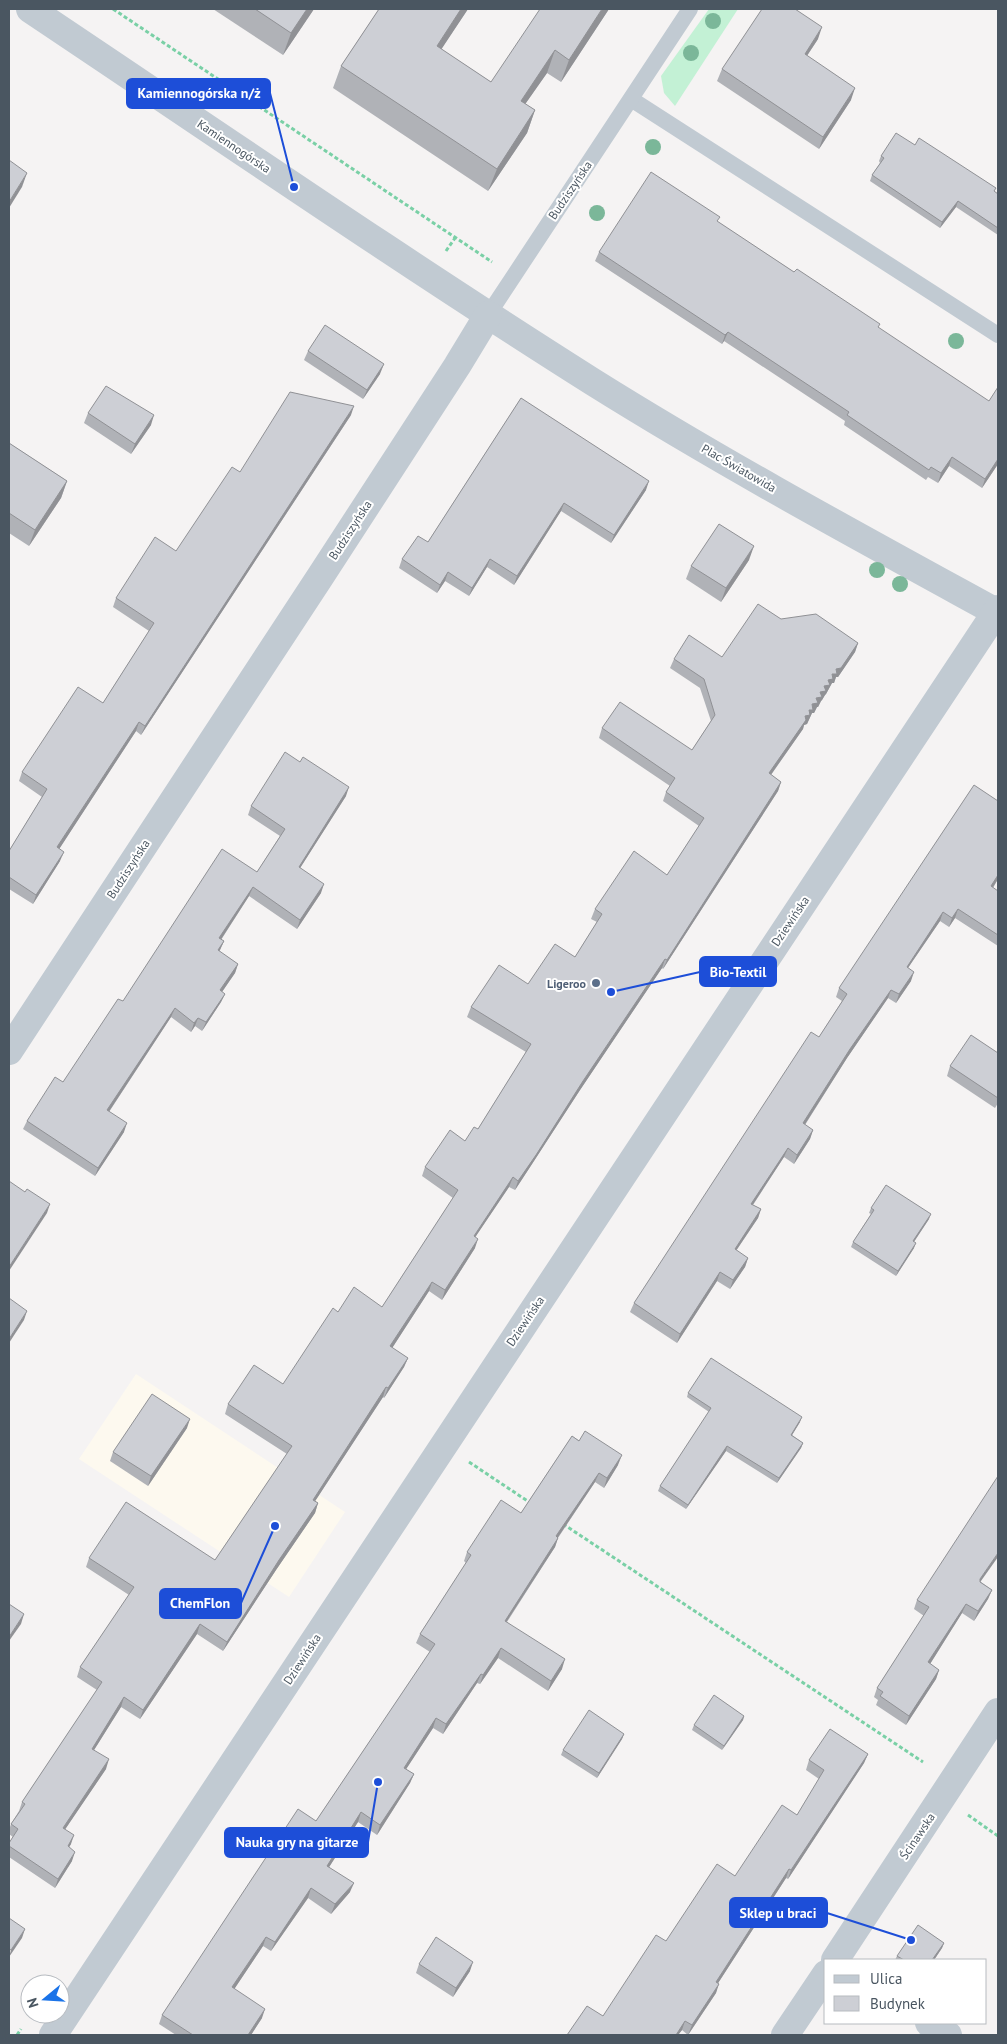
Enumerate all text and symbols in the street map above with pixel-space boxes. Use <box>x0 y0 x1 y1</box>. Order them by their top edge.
callout: Kamiennogórska n/ż <box>127 79 270 108</box>
text: Kamiennogórska n/ż <box>137 84 261 102</box>
street label: Kamiennogórska <box>194 116 274 176</box>
street label: Budziszyńska <box>545 158 595 222</box>
street label: Plac Światowida <box>699 441 779 495</box>
street label: Budziszyńska <box>325 497 375 562</box>
street label: Budziszyńska <box>103 836 153 901</box>
street label: Dziewińska <box>768 893 812 949</box>
callout: Bio-Textil <box>700 957 776 986</box>
text: Bio-Textil <box>710 963 767 981</box>
place label: Ligeroo <box>547 976 587 991</box>
marker: Ligeroo <box>590 977 602 989</box>
street label: Dziewińska <box>503 1293 547 1349</box>
callout: ChemFlon <box>160 1589 241 1618</box>
text: ChemFlon <box>170 1594 230 1612</box>
street label: Dziewińska <box>280 1631 324 1687</box>
street label: Ścinawska <box>896 1810 938 1862</box>
callout: Nauka gry na gitarze <box>225 1828 368 1857</box>
text: Nauka gry na gitarze <box>236 1833 358 1851</box>
callout: Sklep u braci <box>730 1898 827 1927</box>
text: Sklep u braci <box>740 1904 817 1922</box>
legend <box>824 1959 987 2024</box>
text: Ulica <box>870 1969 902 1988</box>
north arrow <box>20 1974 70 2024</box>
text: Budynek <box>870 1994 926 2013</box>
text: N <box>23 1996 43 2010</box>

